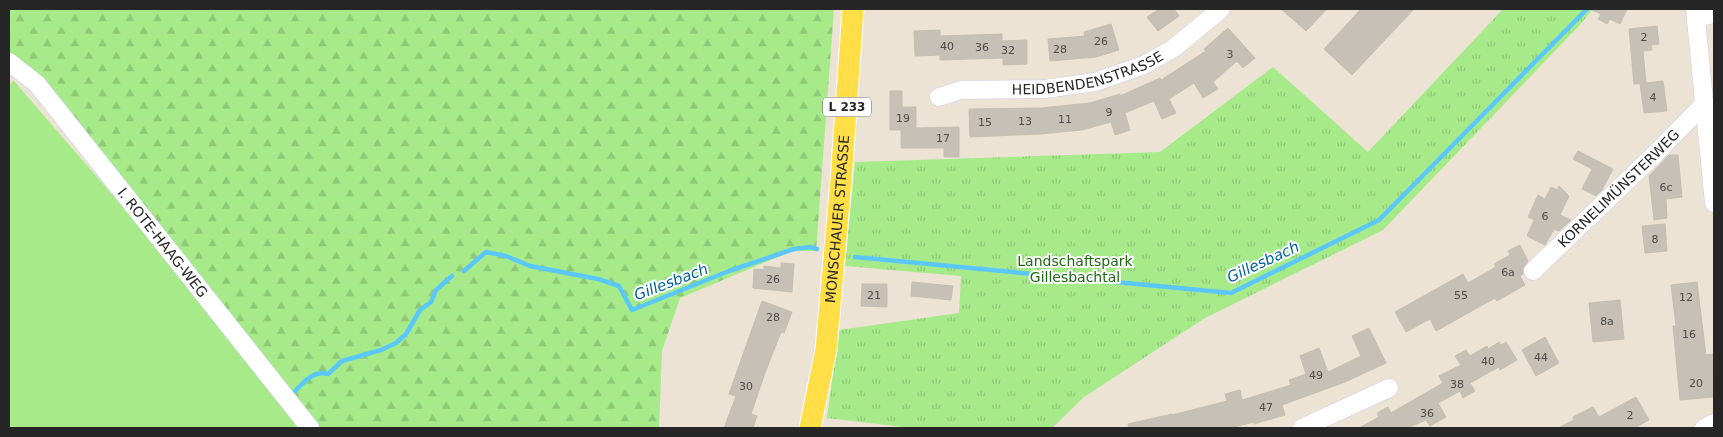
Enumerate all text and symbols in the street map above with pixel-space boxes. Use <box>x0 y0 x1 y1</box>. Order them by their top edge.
house number: 2 <box>1641 31 1648 44</box>
house number: 26 <box>1094 35 1108 48</box>
house number: 40 <box>940 40 954 53</box>
house number: 36 <box>975 41 989 54</box>
house number: 28 <box>1053 43 1067 56</box>
house number: 32 <box>1001 44 1015 57</box>
street label: HEIDBENDENSTRASSE <box>1012 48 1166 97</box>
house number: 3 <box>1227 48 1234 61</box>
house number: 4 <box>1650 91 1657 104</box>
road number: L 233 <box>823 98 871 116</box>
house number: 9 <box>1106 106 1113 119</box>
house number: 19 <box>896 112 910 125</box>
house number: 11 <box>1058 113 1072 126</box>
house number: 13 <box>1018 115 1032 128</box>
house number: 15 <box>978 116 992 129</box>
street label: KORNELIMÜNSTERWEG <box>1555 126 1683 251</box>
house number: 17 <box>936 132 950 145</box>
street label: MONSCHAUER STRASSE <box>822 135 852 304</box>
house number: 6c <box>1659 181 1673 194</box>
street label: I. ROTE-HAAG-WEG <box>115 185 211 300</box>
house number: 6 <box>1542 210 1549 223</box>
house number: 8 <box>1652 233 1659 246</box>
water label: Gillesbach <box>1224 237 1302 287</box>
park label: Landschaftspark Gillesbachtal <box>1017 253 1134 285</box>
water label: Gillesbach <box>632 260 710 304</box>
house number: 6a <box>1501 266 1515 279</box>
house number: 26 <box>766 273 780 286</box>
house number: 21 <box>867 289 881 302</box>
house number: 55 <box>1454 289 1468 302</box>
house number: 12 <box>1679 291 1693 304</box>
house number: 28 <box>766 311 780 324</box>
house number: 8a <box>1600 315 1614 328</box>
house number: 16 <box>1682 328 1696 341</box>
house number: 44 <box>1534 351 1548 364</box>
house number: 40 <box>1481 355 1495 368</box>
house number: 49 <box>1309 369 1323 382</box>
house number: 20 <box>1689 377 1703 390</box>
house number: 38 <box>1450 378 1464 391</box>
house number: 30 <box>739 380 753 393</box>
house number: 47 <box>1259 401 1273 414</box>
house number: 36 <box>1420 407 1434 420</box>
house number: 2 <box>1627 409 1634 422</box>

